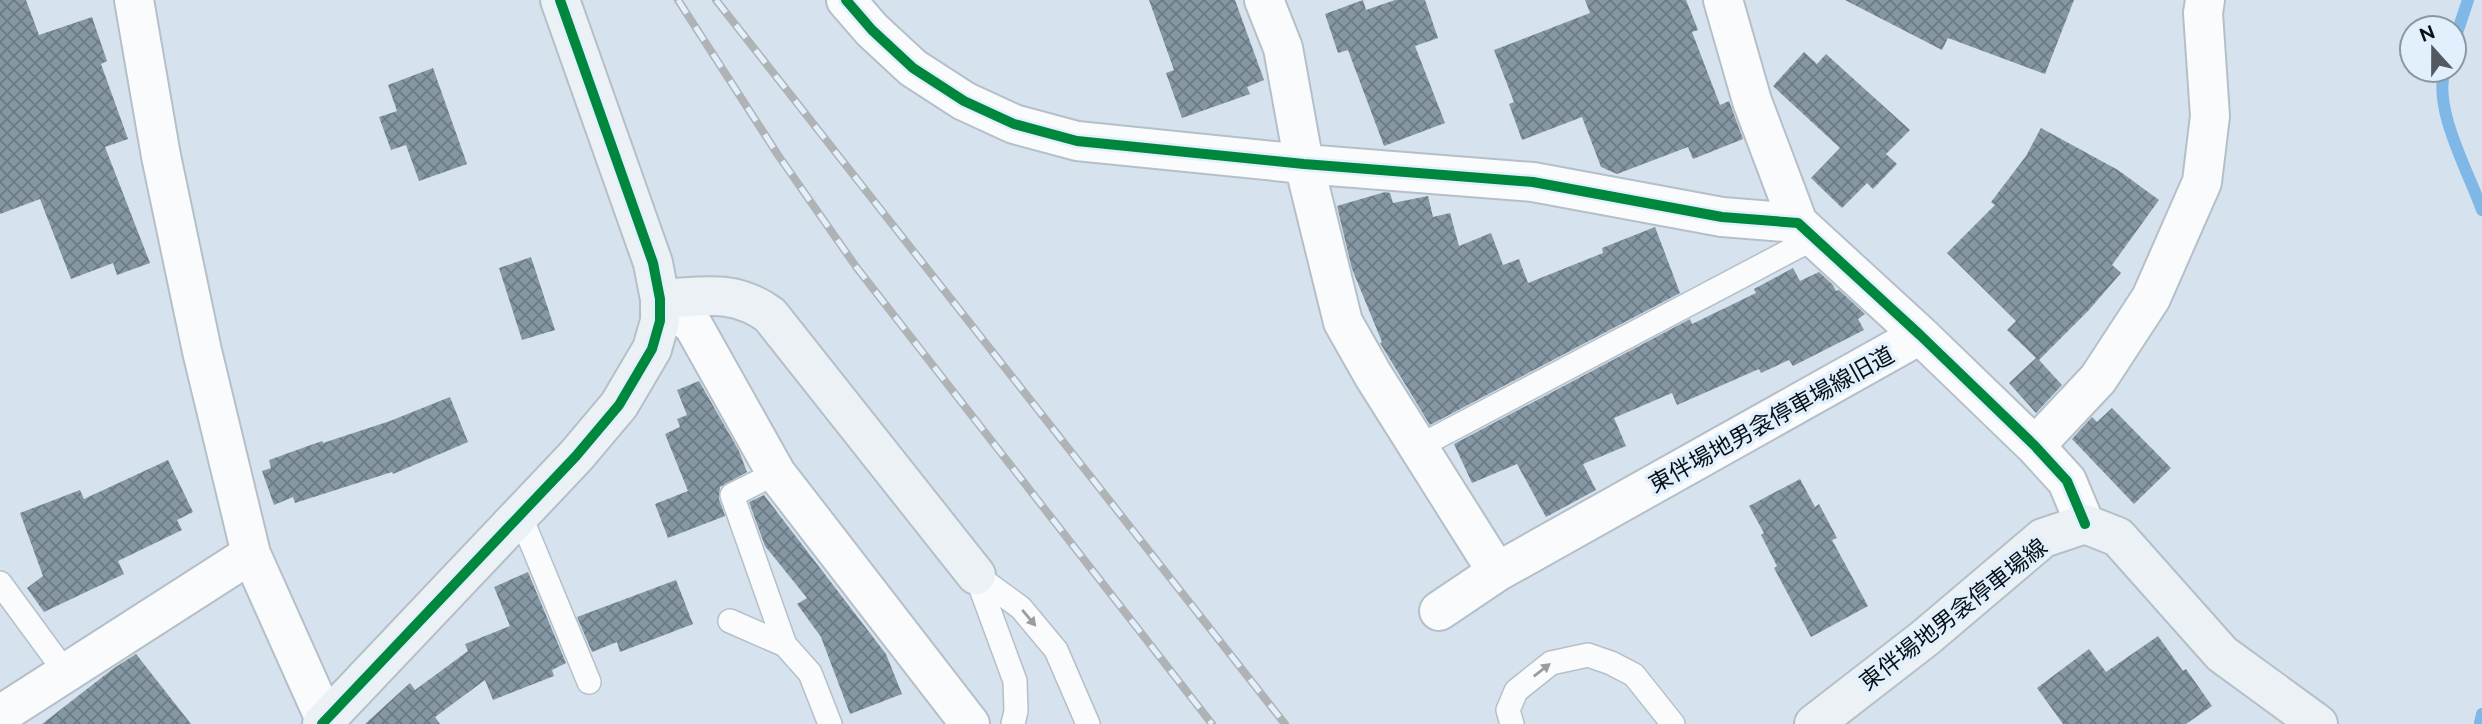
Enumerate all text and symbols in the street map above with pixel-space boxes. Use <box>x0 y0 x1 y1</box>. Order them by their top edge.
north arrow <box>2398 14 2468 84</box>
text: N <box>2416 20 2438 46</box>
street label: 東伴場地男衾停車場線旧道 <box>1644 340 1898 498</box>
street label: 東伴場地男衾停車場線 <box>1854 533 2052 695</box>
one-way arrow <box>1021 609 1036 626</box>
one-way arrow <box>1533 664 1551 678</box>

